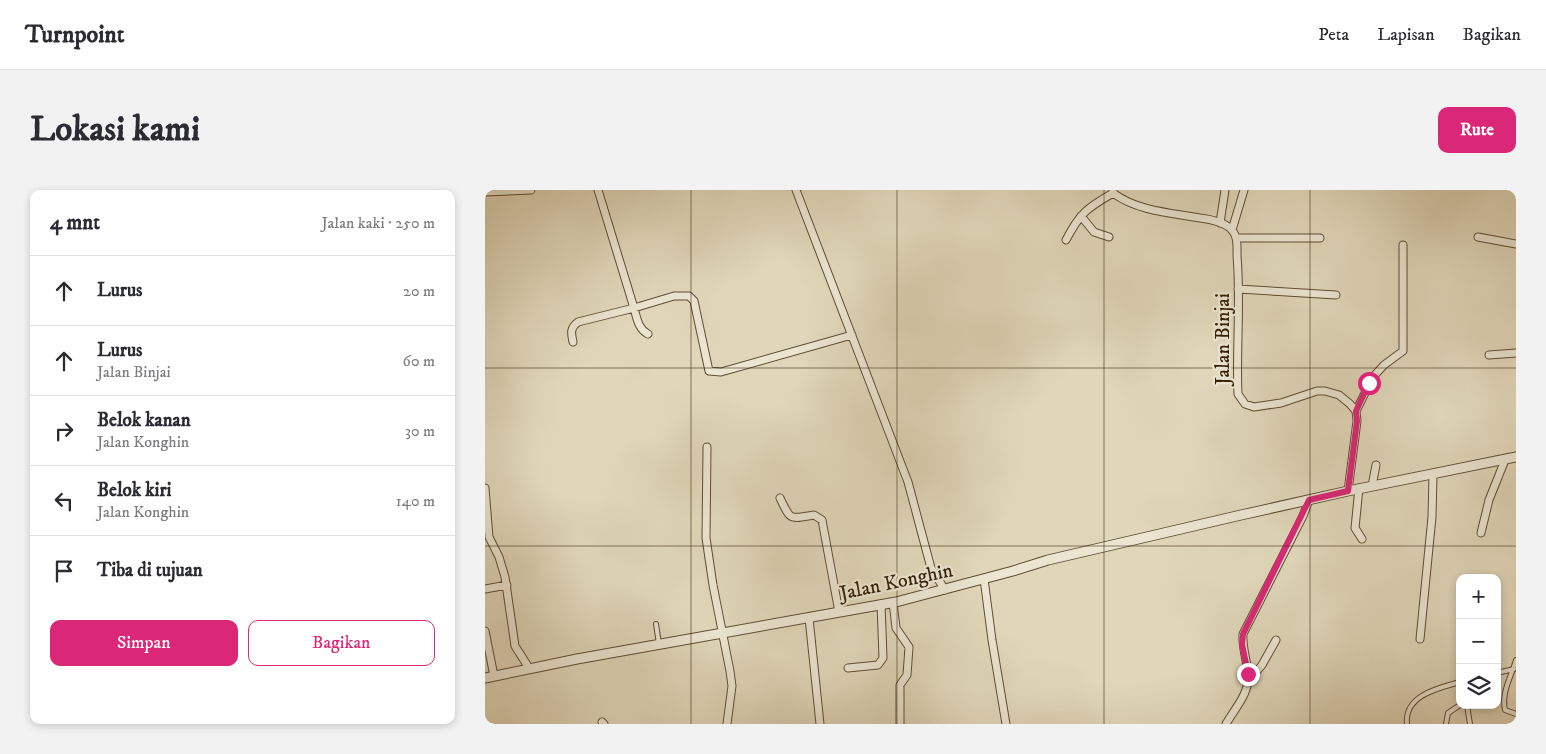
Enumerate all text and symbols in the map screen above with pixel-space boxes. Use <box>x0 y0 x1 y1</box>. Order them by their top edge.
text: Turnpoint <box>25 20 124 50</box>
text: Peta <box>1318 24 1349 46</box>
text: Lapisan <box>1377 24 1435 46</box>
text: Bagikan <box>1463 24 1521 46</box>
button: Rute <box>1438 107 1516 153</box>
text: Lokasi kami <box>30 108 200 152</box>
text: 4 mnt <box>50 210 100 236</box>
text: Jalan kaki · 250 m <box>321 213 435 233</box>
icon: ahead <box>50 277 78 305</box>
text: Lurus <box>97 279 142 302</box>
text: 20 m <box>403 281 435 301</box>
street label: Jalan Binjai <box>1211 293 1236 387</box>
text: Lurus <box>97 339 142 362</box>
icon: ahead <box>50 347 78 375</box>
text: 60 m <box>403 351 435 371</box>
text: Jalan Binjai <box>97 362 171 382</box>
route start <box>1358 372 1381 395</box>
text: Belok kanan <box>97 409 191 432</box>
icon: right <box>50 417 78 445</box>
text: 30 m <box>405 421 435 441</box>
text: Jalan Konghin <box>97 432 189 452</box>
text: Belok kiri <box>97 479 171 502</box>
icon: left <box>50 487 78 515</box>
text: 140 m <box>396 491 435 511</box>
text: Jalan Konghin <box>97 502 189 522</box>
icon: arrive <box>50 557 78 585</box>
street label: Jalan Konghin <box>835 558 956 607</box>
text: Tiba di tujuan <box>97 559 203 582</box>
map controls <box>1456 574 1501 709</box>
button: + <box>1456 574 1501 619</box>
button: − <box>1456 619 1501 664</box>
button: Simpan <box>50 620 238 666</box>
button: Bagikan <box>248 620 435 666</box>
route end <box>1237 663 1260 686</box>
button: layers <box>1456 664 1501 709</box>

